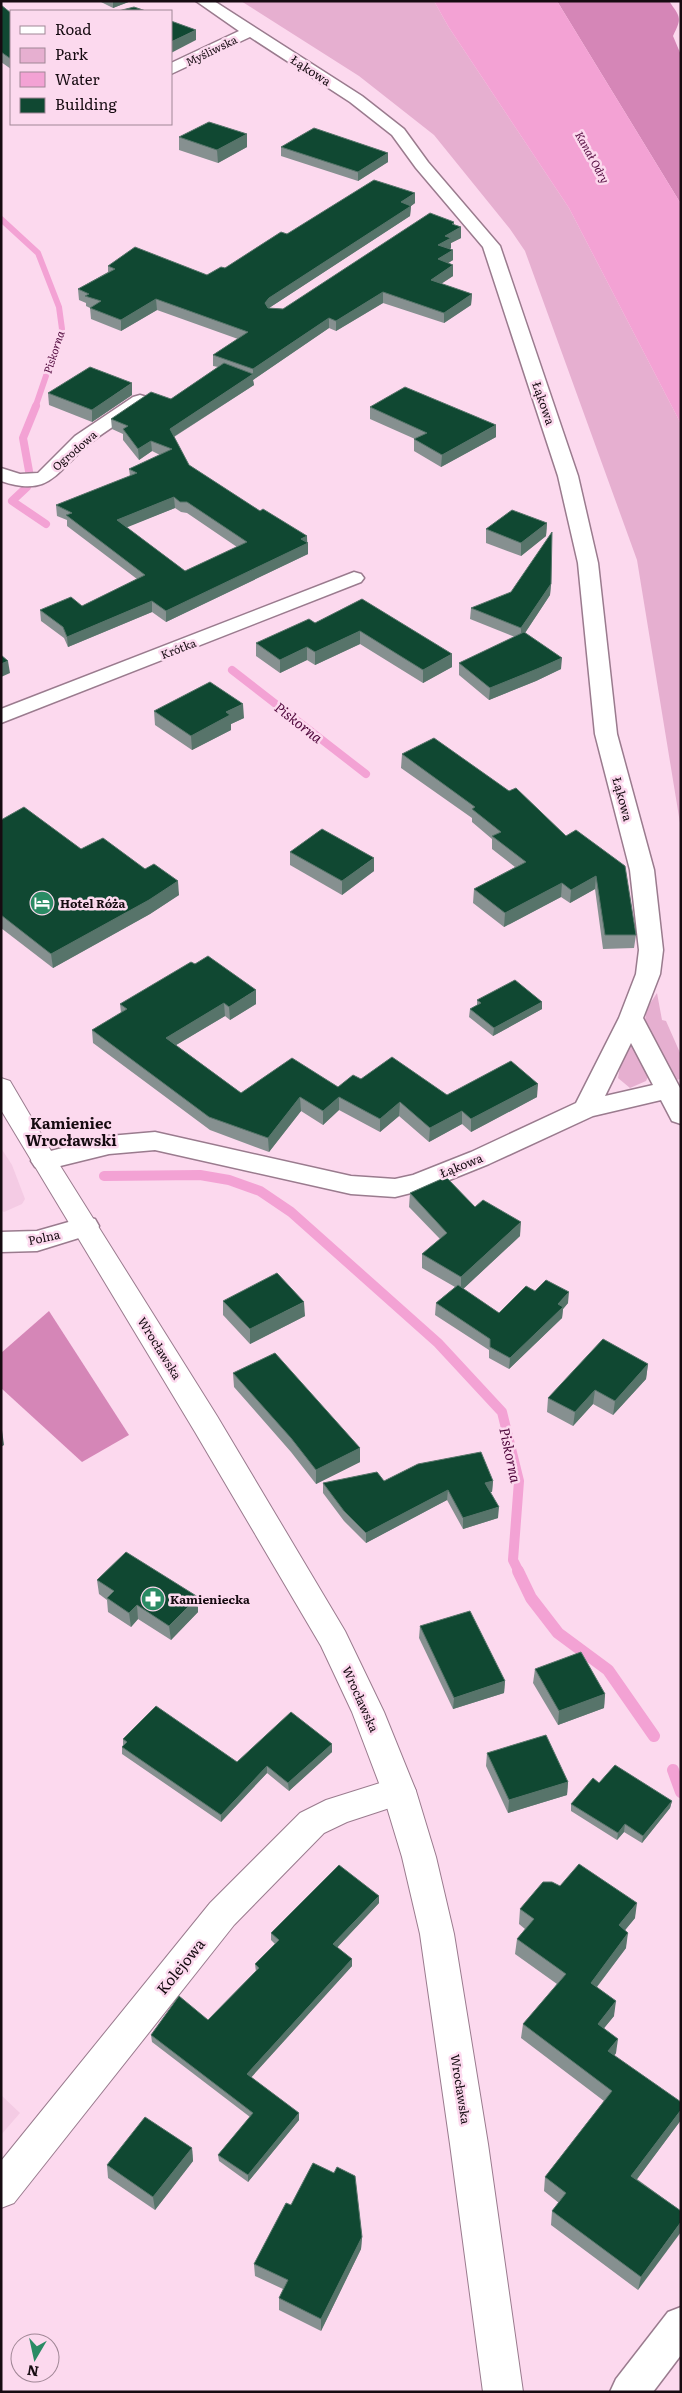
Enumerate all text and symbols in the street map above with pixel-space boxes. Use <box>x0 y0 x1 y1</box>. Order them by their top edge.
legend <box>10 10 172 125</box>
text: Road <box>55 17 91 40</box>
street label: Myśliwska <box>183 31 239 69</box>
text: Park <box>55 42 89 65</box>
street label: Łąkowa <box>287 50 335 90</box>
text: Water <box>55 67 100 90</box>
text: Building <box>55 92 117 115</box>
water label: Kanał Odry <box>572 128 614 186</box>
water label: Piskorna <box>39 328 68 375</box>
street label: Łąkowa <box>528 379 560 428</box>
street label: Ogrodowa <box>48 426 100 474</box>
street label: Krótka <box>158 634 198 662</box>
water label: Piskorna <box>271 697 327 747</box>
street label: Łąkowa <box>608 775 638 824</box>
hotel icon: Hotel Róża <box>29 890 55 916</box>
place label: Hotel Róża <box>60 894 125 912</box>
district label: Kamieniec Wrocławski <box>25 1111 117 1151</box>
street label: Łąkowa <box>437 1148 486 1182</box>
street label: Polna <box>26 1225 62 1249</box>
street label: Wrocławska <box>134 1313 187 1383</box>
water label: Piskorna <box>495 1425 527 1485</box>
pharmacy icon: Kamieniecka <box>140 1586 166 1612</box>
place label: Kamieniecka <box>170 1590 250 1608</box>
street label: Wrocławska <box>338 1663 384 1735</box>
street label: Kolejowa <box>150 1932 210 1999</box>
street label: Wrocławska <box>447 2053 475 2126</box>
north arrow <box>10 2333 60 2383</box>
text: N <box>25 2361 40 2383</box>

